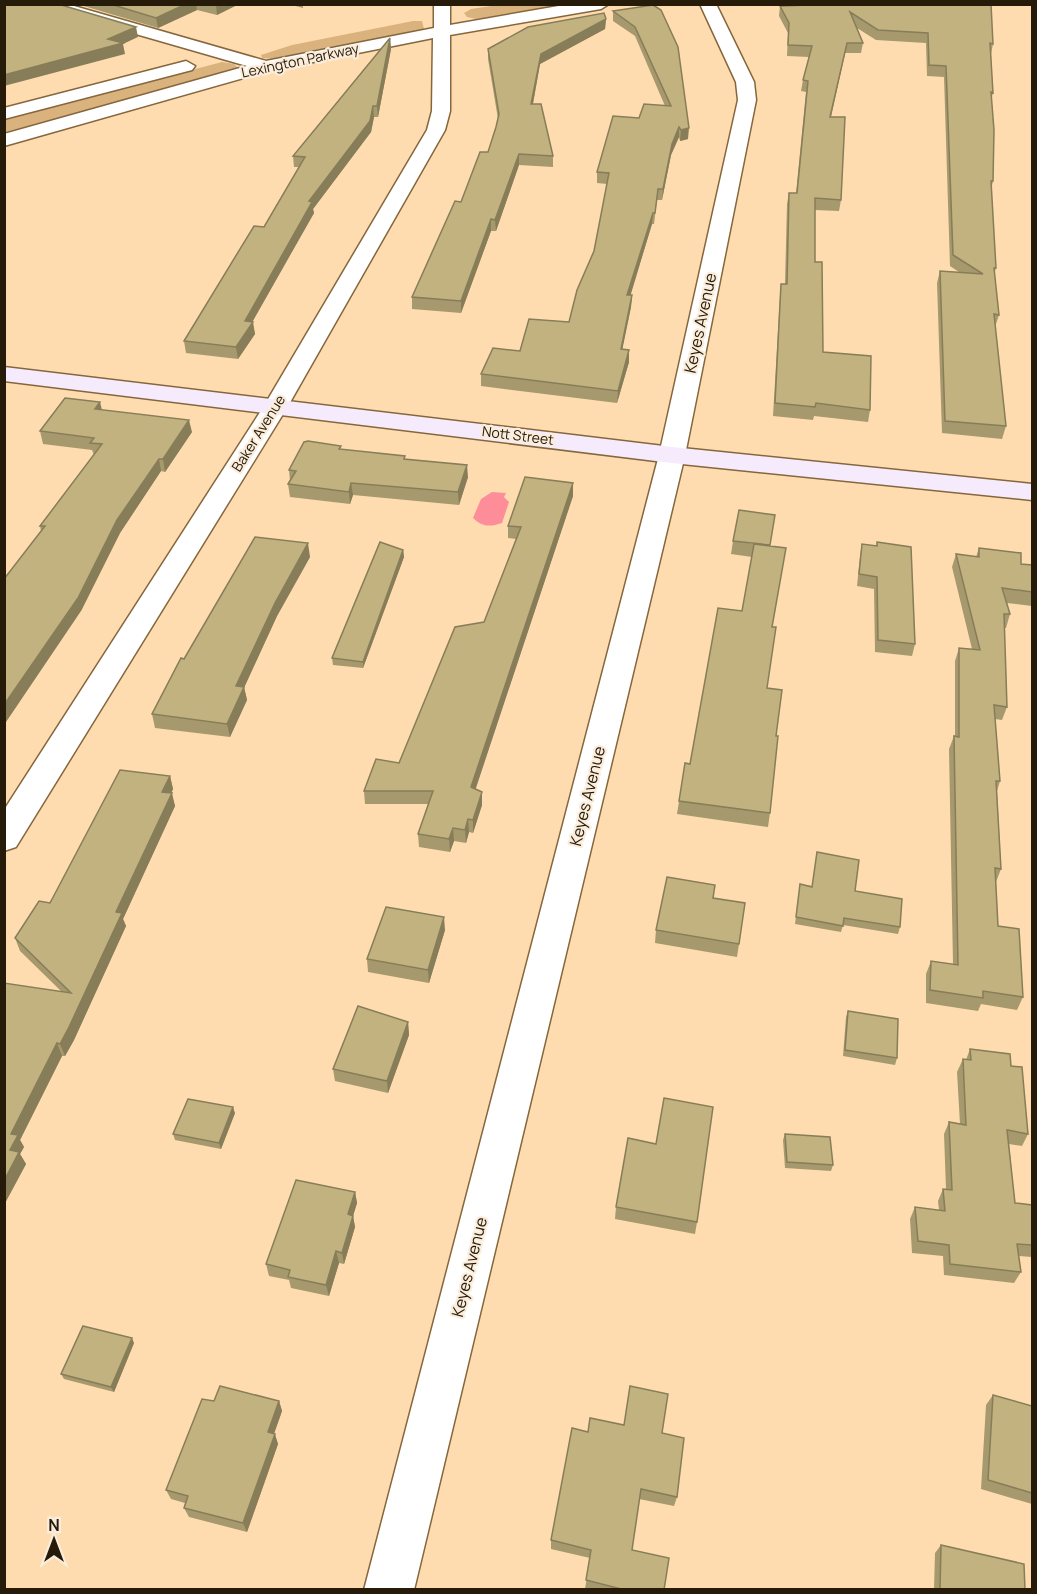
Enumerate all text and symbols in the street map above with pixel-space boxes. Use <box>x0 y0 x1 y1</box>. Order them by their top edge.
street label: Lexington Parkway <box>239 38 361 82</box>
street label: Keyes Avenue <box>679 271 721 375</box>
street label: Baker Avenue <box>227 391 289 475</box>
street label: Nott Street <box>481 421 555 449</box>
street label: Keyes Avenue <box>564 744 610 848</box>
street label: Keyes Avenue <box>446 1215 492 1319</box>
north arrow <box>24 1510 84 1570</box>
text: N <box>48 1514 60 1536</box>

